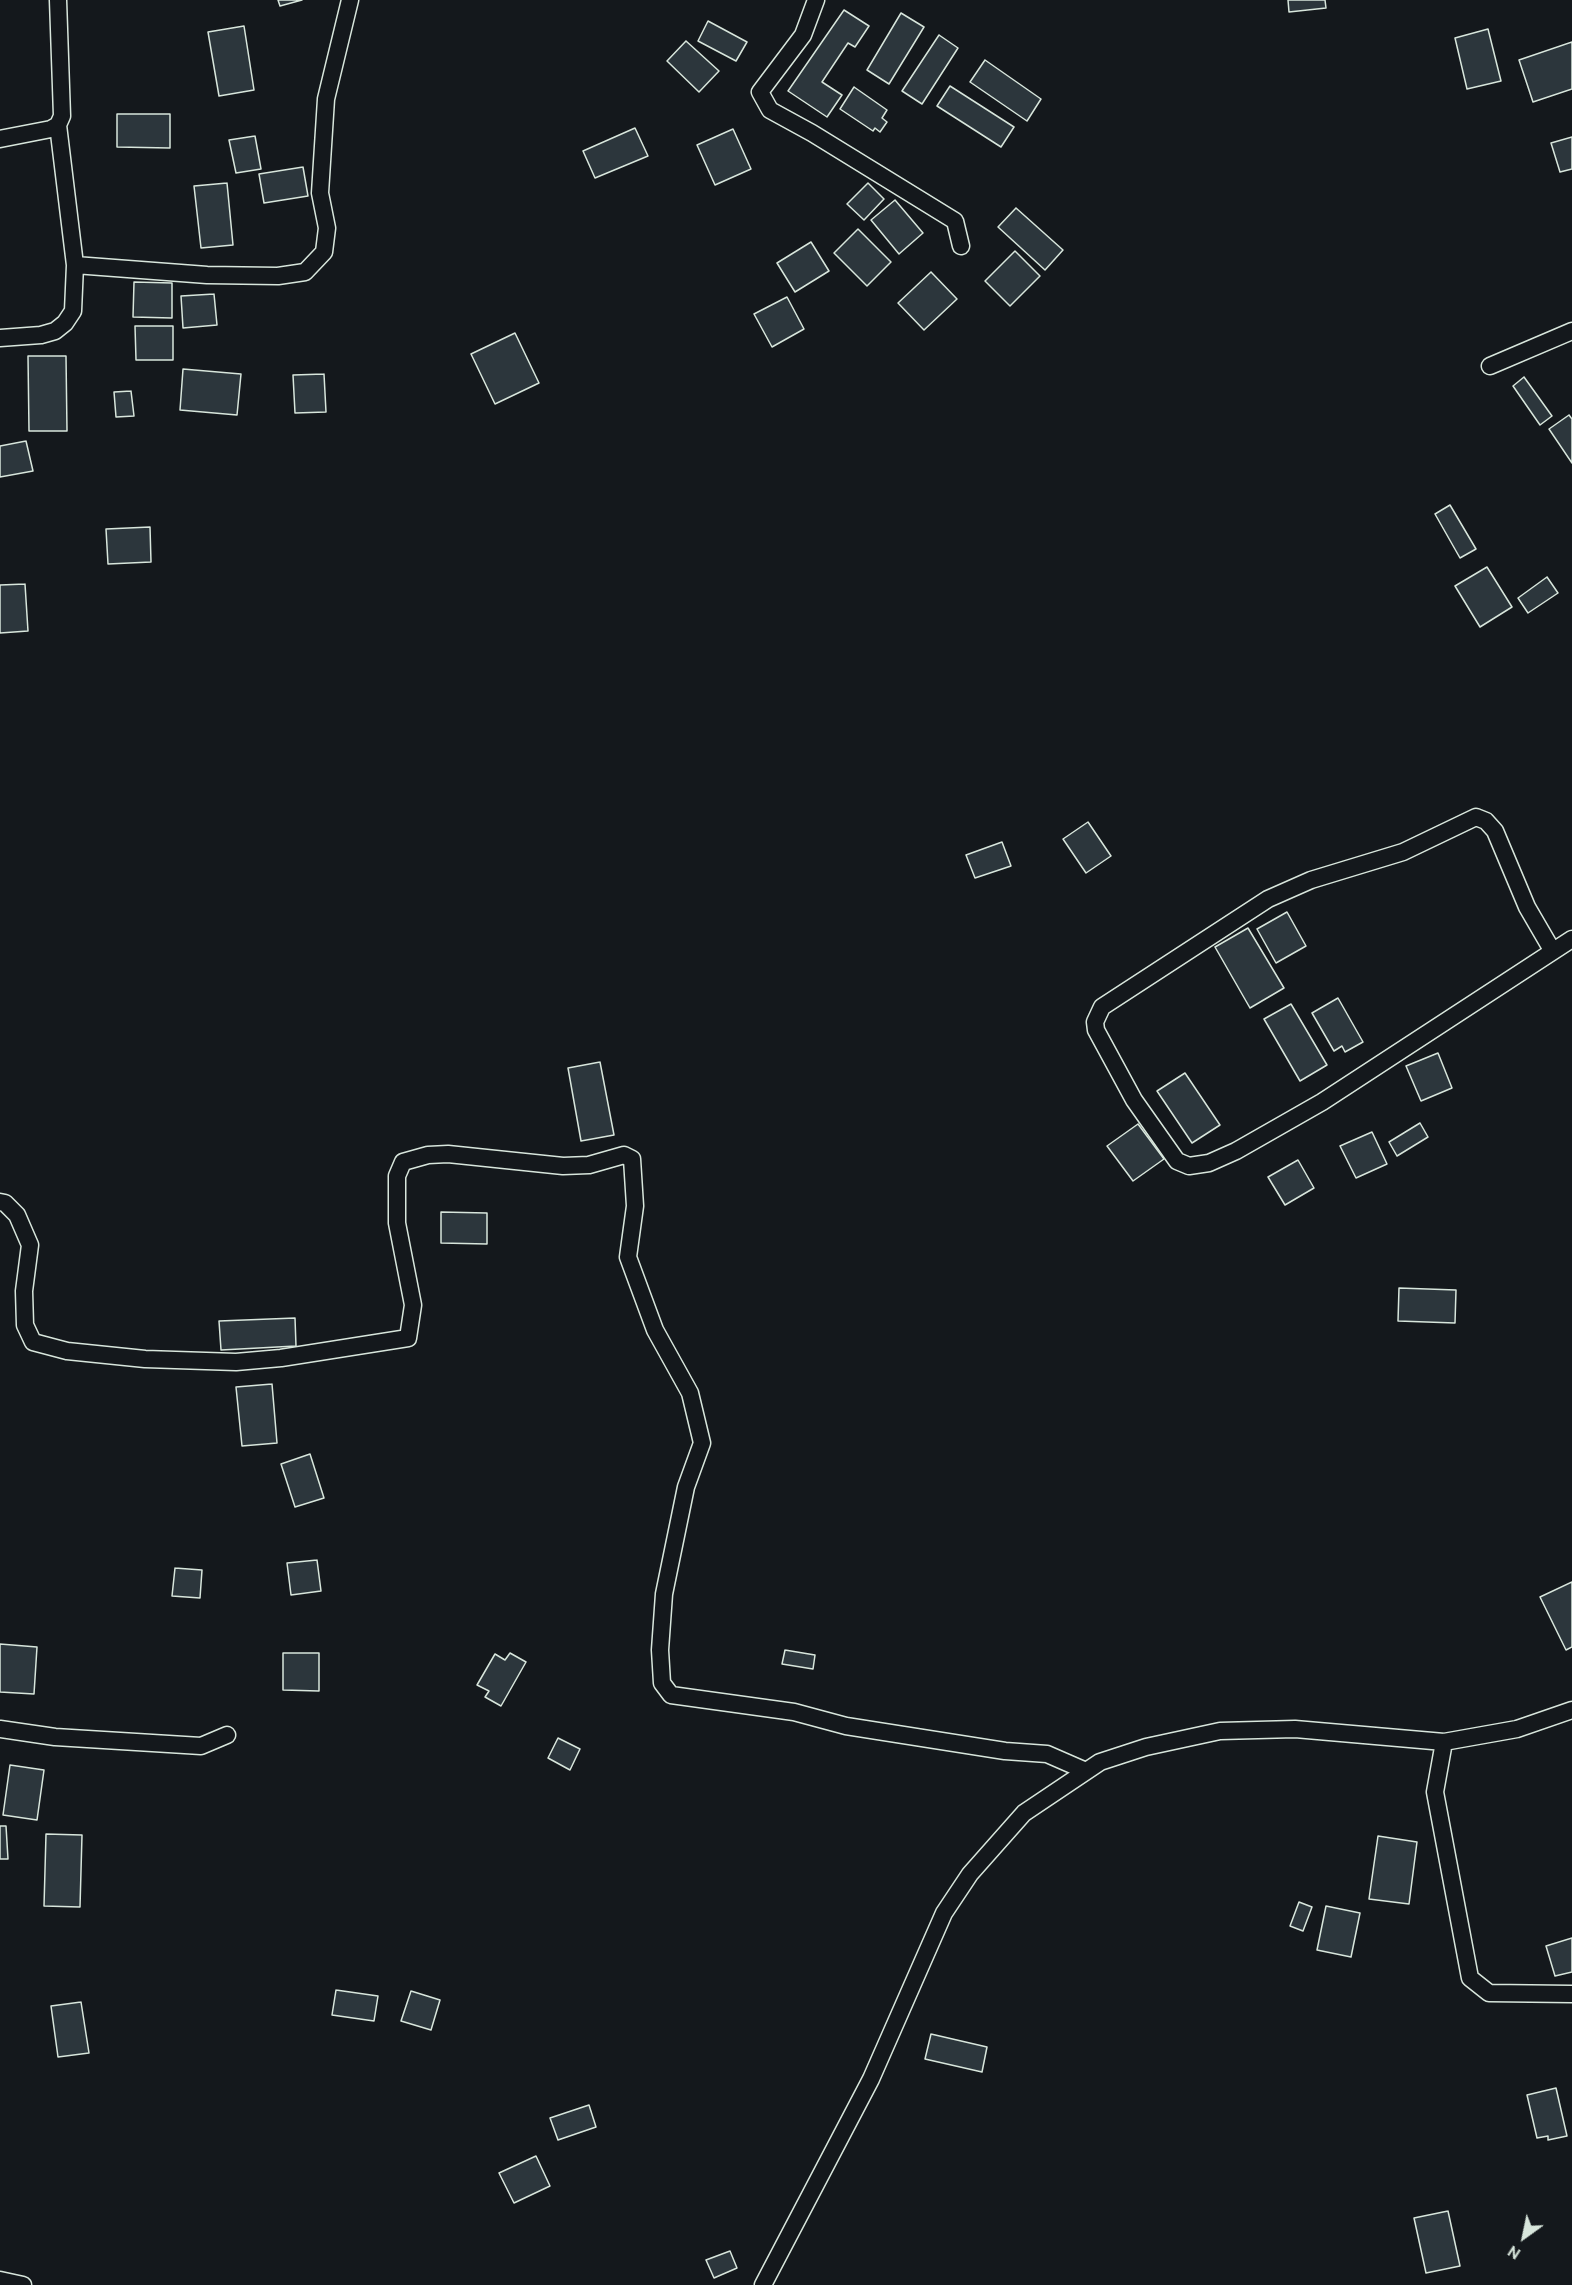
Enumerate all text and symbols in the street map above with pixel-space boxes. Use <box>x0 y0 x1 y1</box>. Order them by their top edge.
north arrow <box>1494 2207 1554 2267</box>
text: N <box>1504 2241 1524 2264</box>

